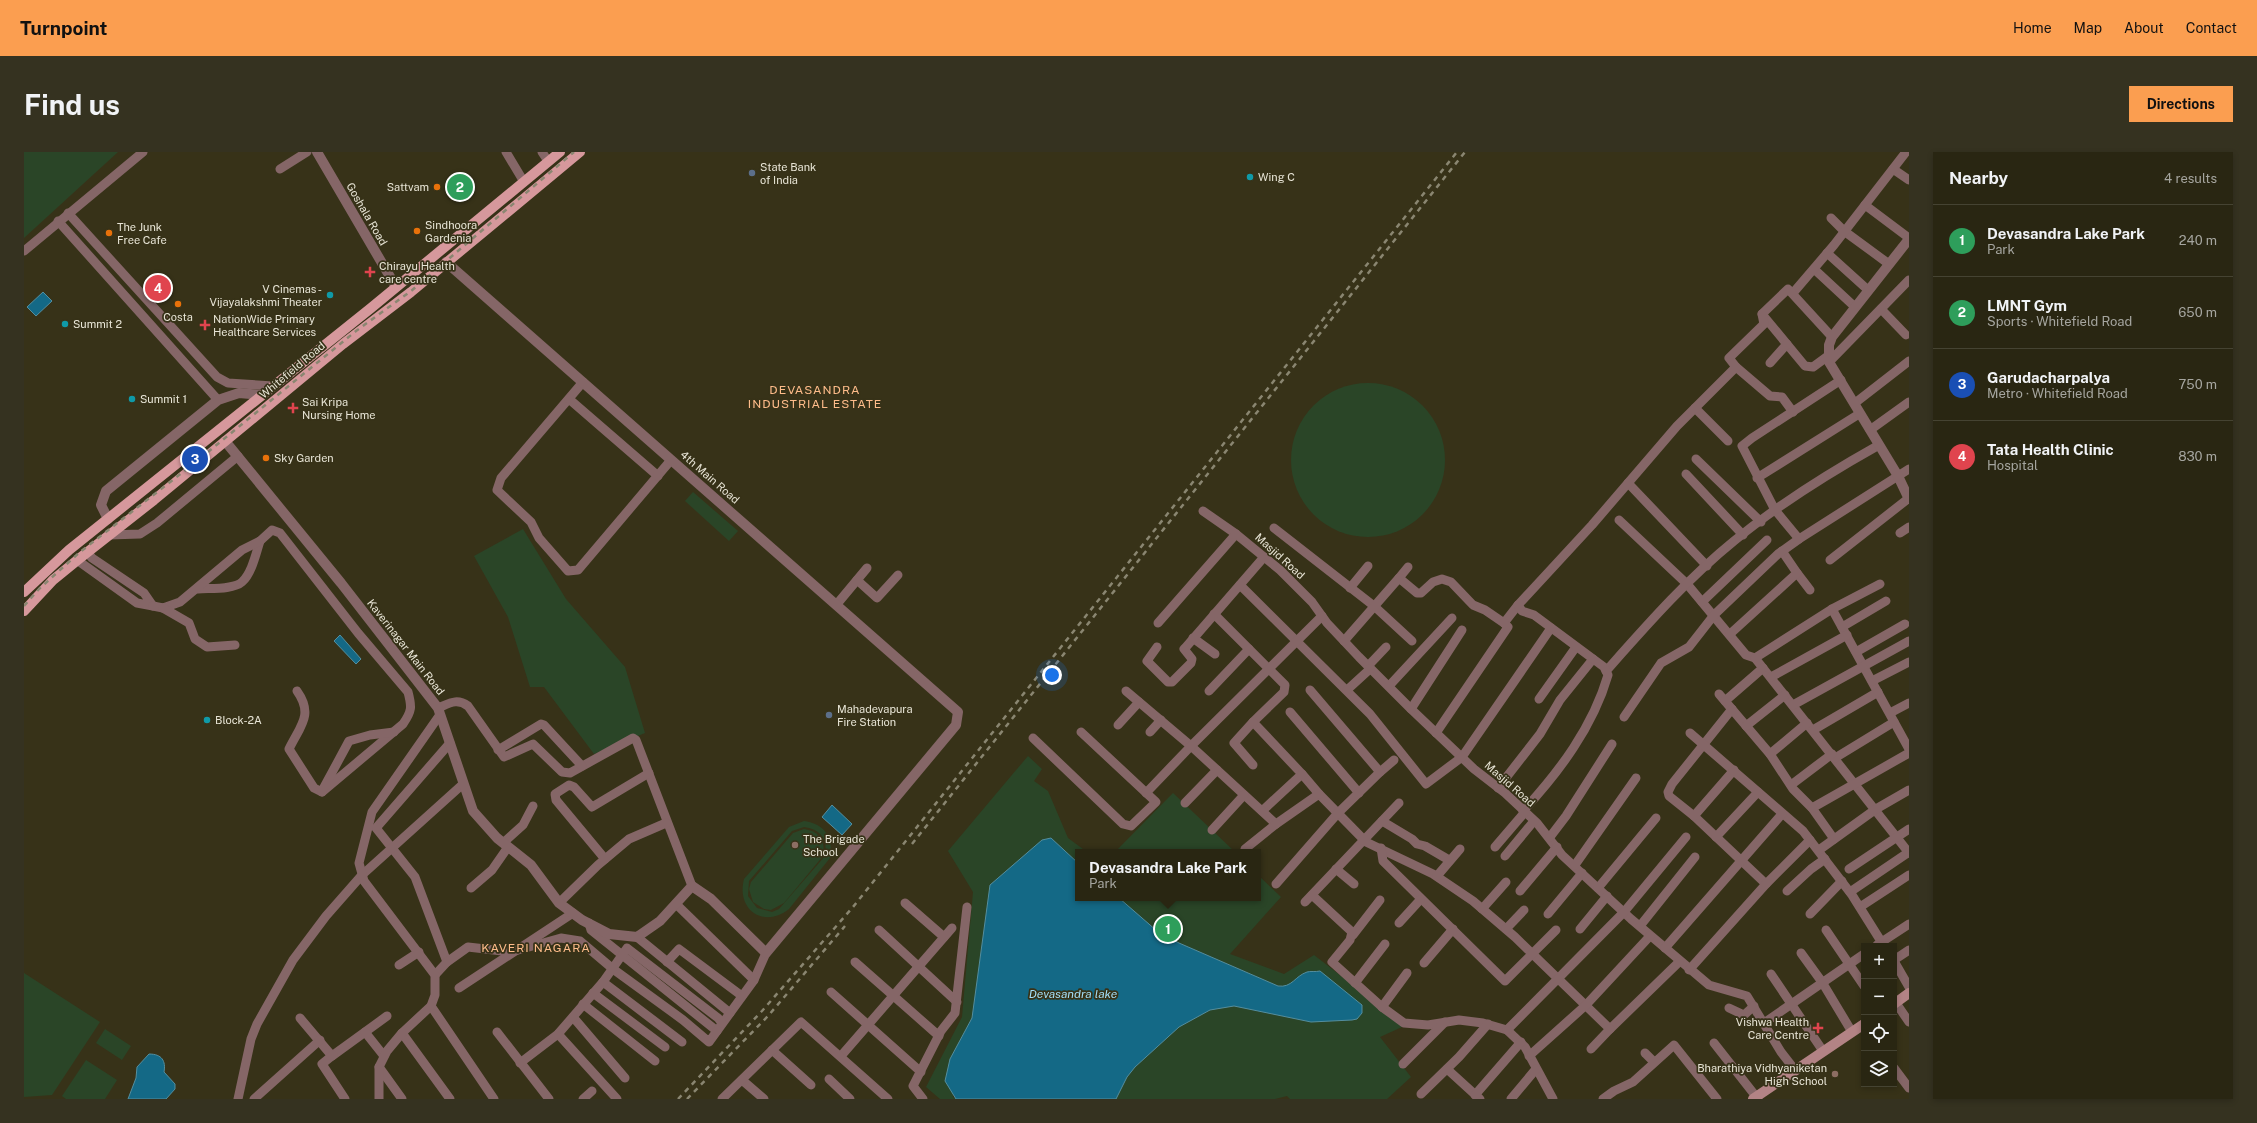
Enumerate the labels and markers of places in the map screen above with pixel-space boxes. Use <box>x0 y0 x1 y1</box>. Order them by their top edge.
place label: State Bank of India <box>760 161 816 186</box>
marker: State Bank of India <box>747 168 757 178</box>
place label: Wing C <box>1258 171 1295 183</box>
pin: 2 <box>447 172 473 202</box>
marker: Wing C <box>1245 172 1255 182</box>
place label: Sattvam <box>387 181 429 193</box>
marker: Sattvam <box>432 182 442 192</box>
place label: Sindhoora Gardenia <box>425 219 477 244</box>
place label: The Junk Free Cafe <box>117 221 167 246</box>
marker: Sindhoora Gardenia <box>412 226 422 236</box>
marker: The Junk Free Cafe <box>104 228 114 238</box>
place label: Chirayu Health care centre <box>379 260 455 285</box>
marker: Chirayu Health care centre <box>364 266 376 278</box>
pin: 4 <box>145 273 171 303</box>
place label: V Cinemas - Vijayalakshmi Theater <box>209 283 322 308</box>
marker: V Cinemas - Vijayalakshmi Theater <box>325 290 335 300</box>
marker: Costa <box>173 299 183 309</box>
place label: Costa <box>163 311 193 323</box>
place label: NationWide Primary Healthcare Services <box>213 313 317 338</box>
place label: Summit 2 <box>73 318 123 330</box>
marker: Summit 2 <box>60 319 70 329</box>
marker: NationWide Primary Healthcare Services <box>200 320 210 330</box>
place label: Summit 1 <box>140 393 187 405</box>
marker: Summit 1 <box>127 394 137 404</box>
place label: Sai Kripa Nursing Home <box>302 396 376 421</box>
marker: Sai Kripa Nursing Home <box>287 402 299 414</box>
pin: 3 <box>182 444 208 474</box>
place label: Sky Garden <box>274 452 334 464</box>
marker: Sky Garden <box>261 453 271 463</box>
place label: Mahadevapura Fire Station <box>837 703 913 728</box>
marker: Mahadevapura Fire Station <box>824 710 834 720</box>
place label: Block-2A <box>215 714 262 726</box>
marker: Block-2A <box>202 715 212 725</box>
place label: The Brigade School <box>803 833 865 858</box>
marker: The Brigade School <box>790 840 800 850</box>
pin: 1 <box>1155 914 1181 944</box>
place label: Vishwa Health Care Centre <box>1736 1016 1809 1041</box>
marker: Vishwa Health Care Centre <box>1812 1022 1824 1034</box>
place label: Bharathiya Vidhyaniketan High School <box>1697 1062 1827 1087</box>
marker: Bharathiya Vidhyaniketan High School <box>1830 1069 1840 1079</box>

